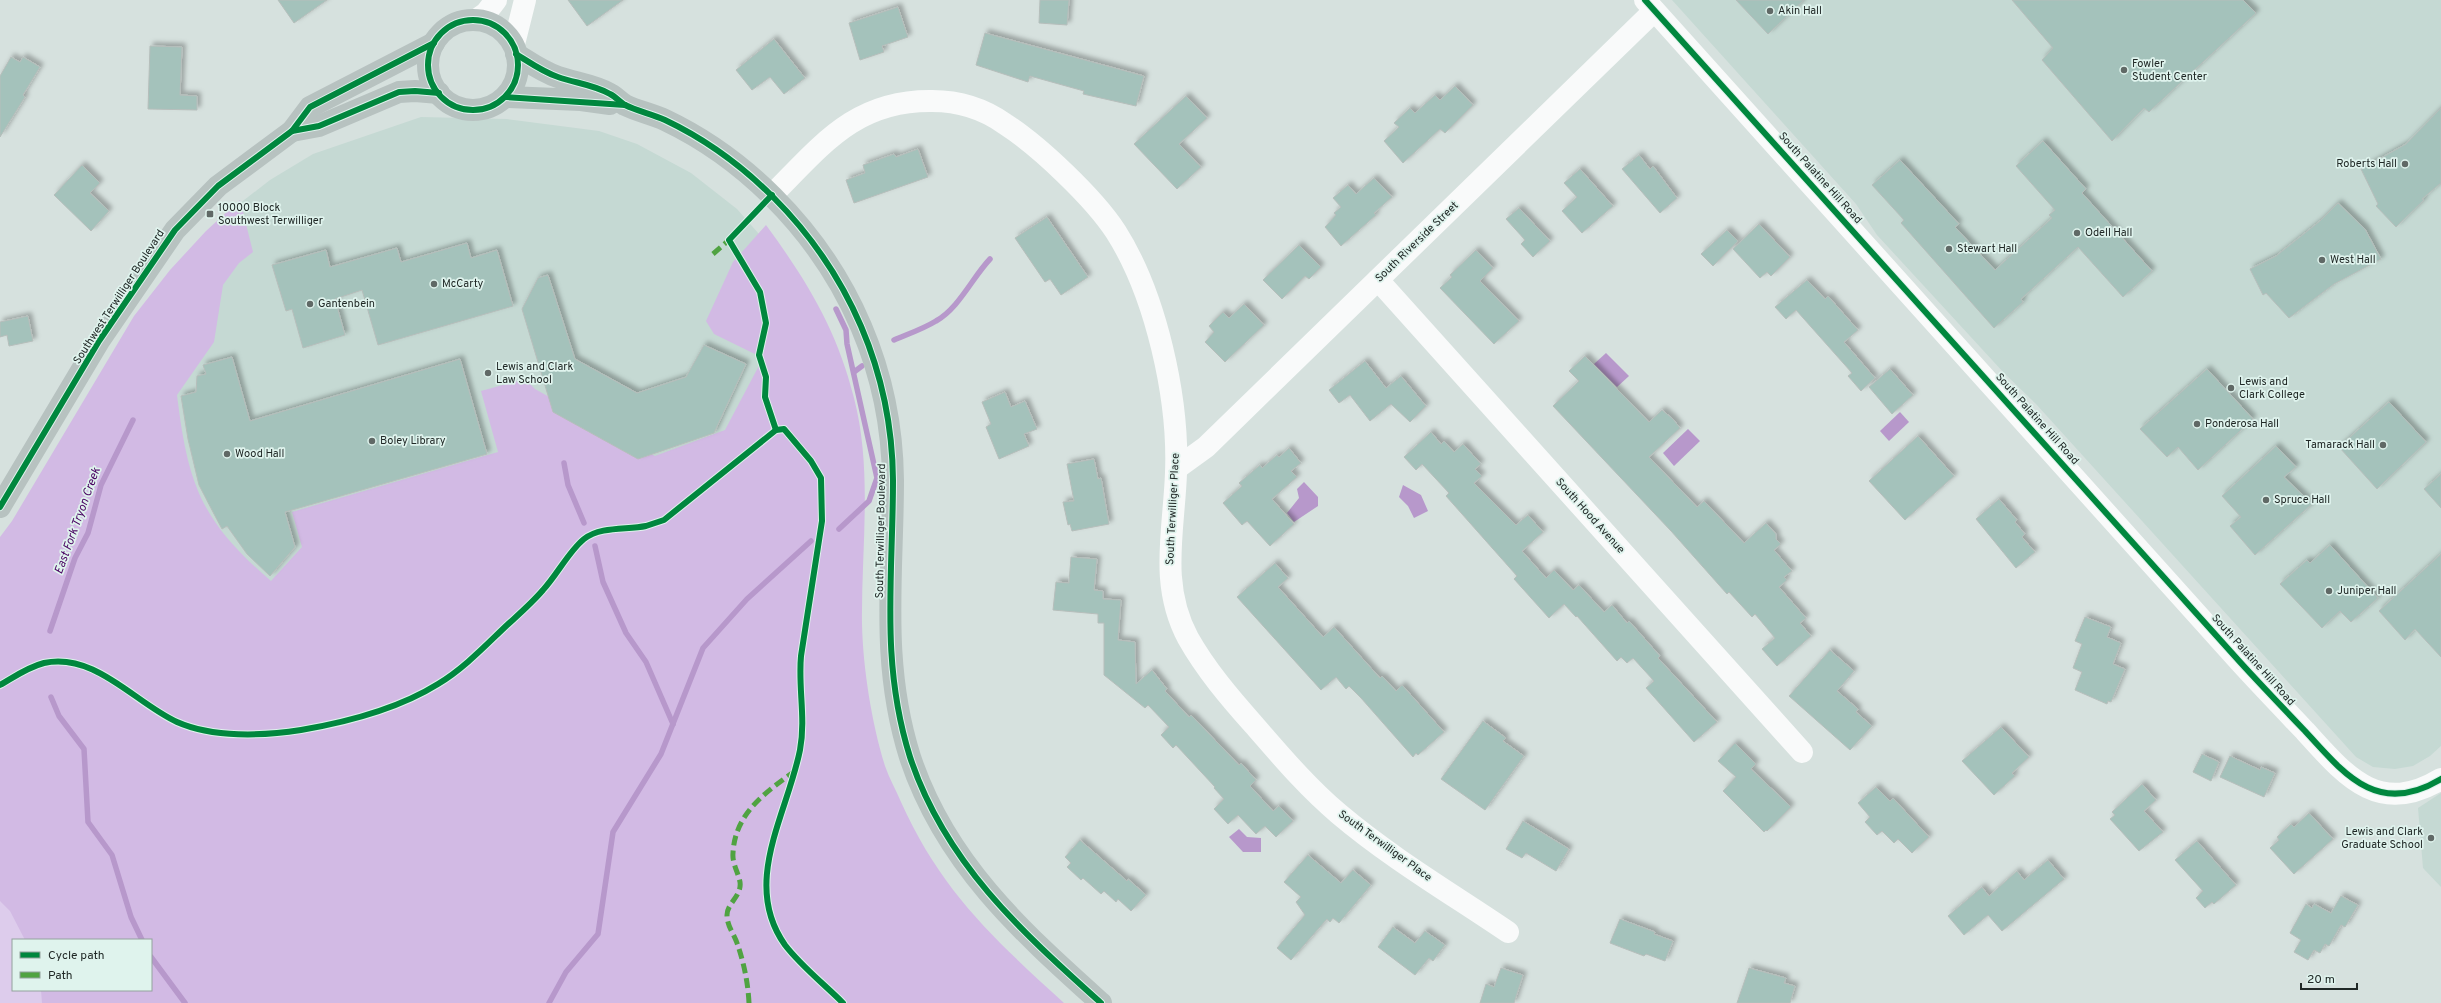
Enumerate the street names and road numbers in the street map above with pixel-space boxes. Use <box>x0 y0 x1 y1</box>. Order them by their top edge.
street label: South Palatine Hill Road <box>1775 129 1865 227</box>
street label: South Riverside Street <box>1372 199 1462 285</box>
street label: Southwest Terwilliger Boulevard <box>70 227 168 367</box>
street label: South Palatine Hill Road <box>1992 370 2082 468</box>
street label: South Terwilliger Place <box>1163 453 1183 565</box>
street label: South Terwilliger Boulevard <box>873 464 889 598</box>
street label: South Hood Avenue <box>1552 475 1628 557</box>
street label: South Palatine Hill Road <box>2208 611 2298 709</box>
street label: South Terwilliger Place <box>1335 807 1435 885</box>

